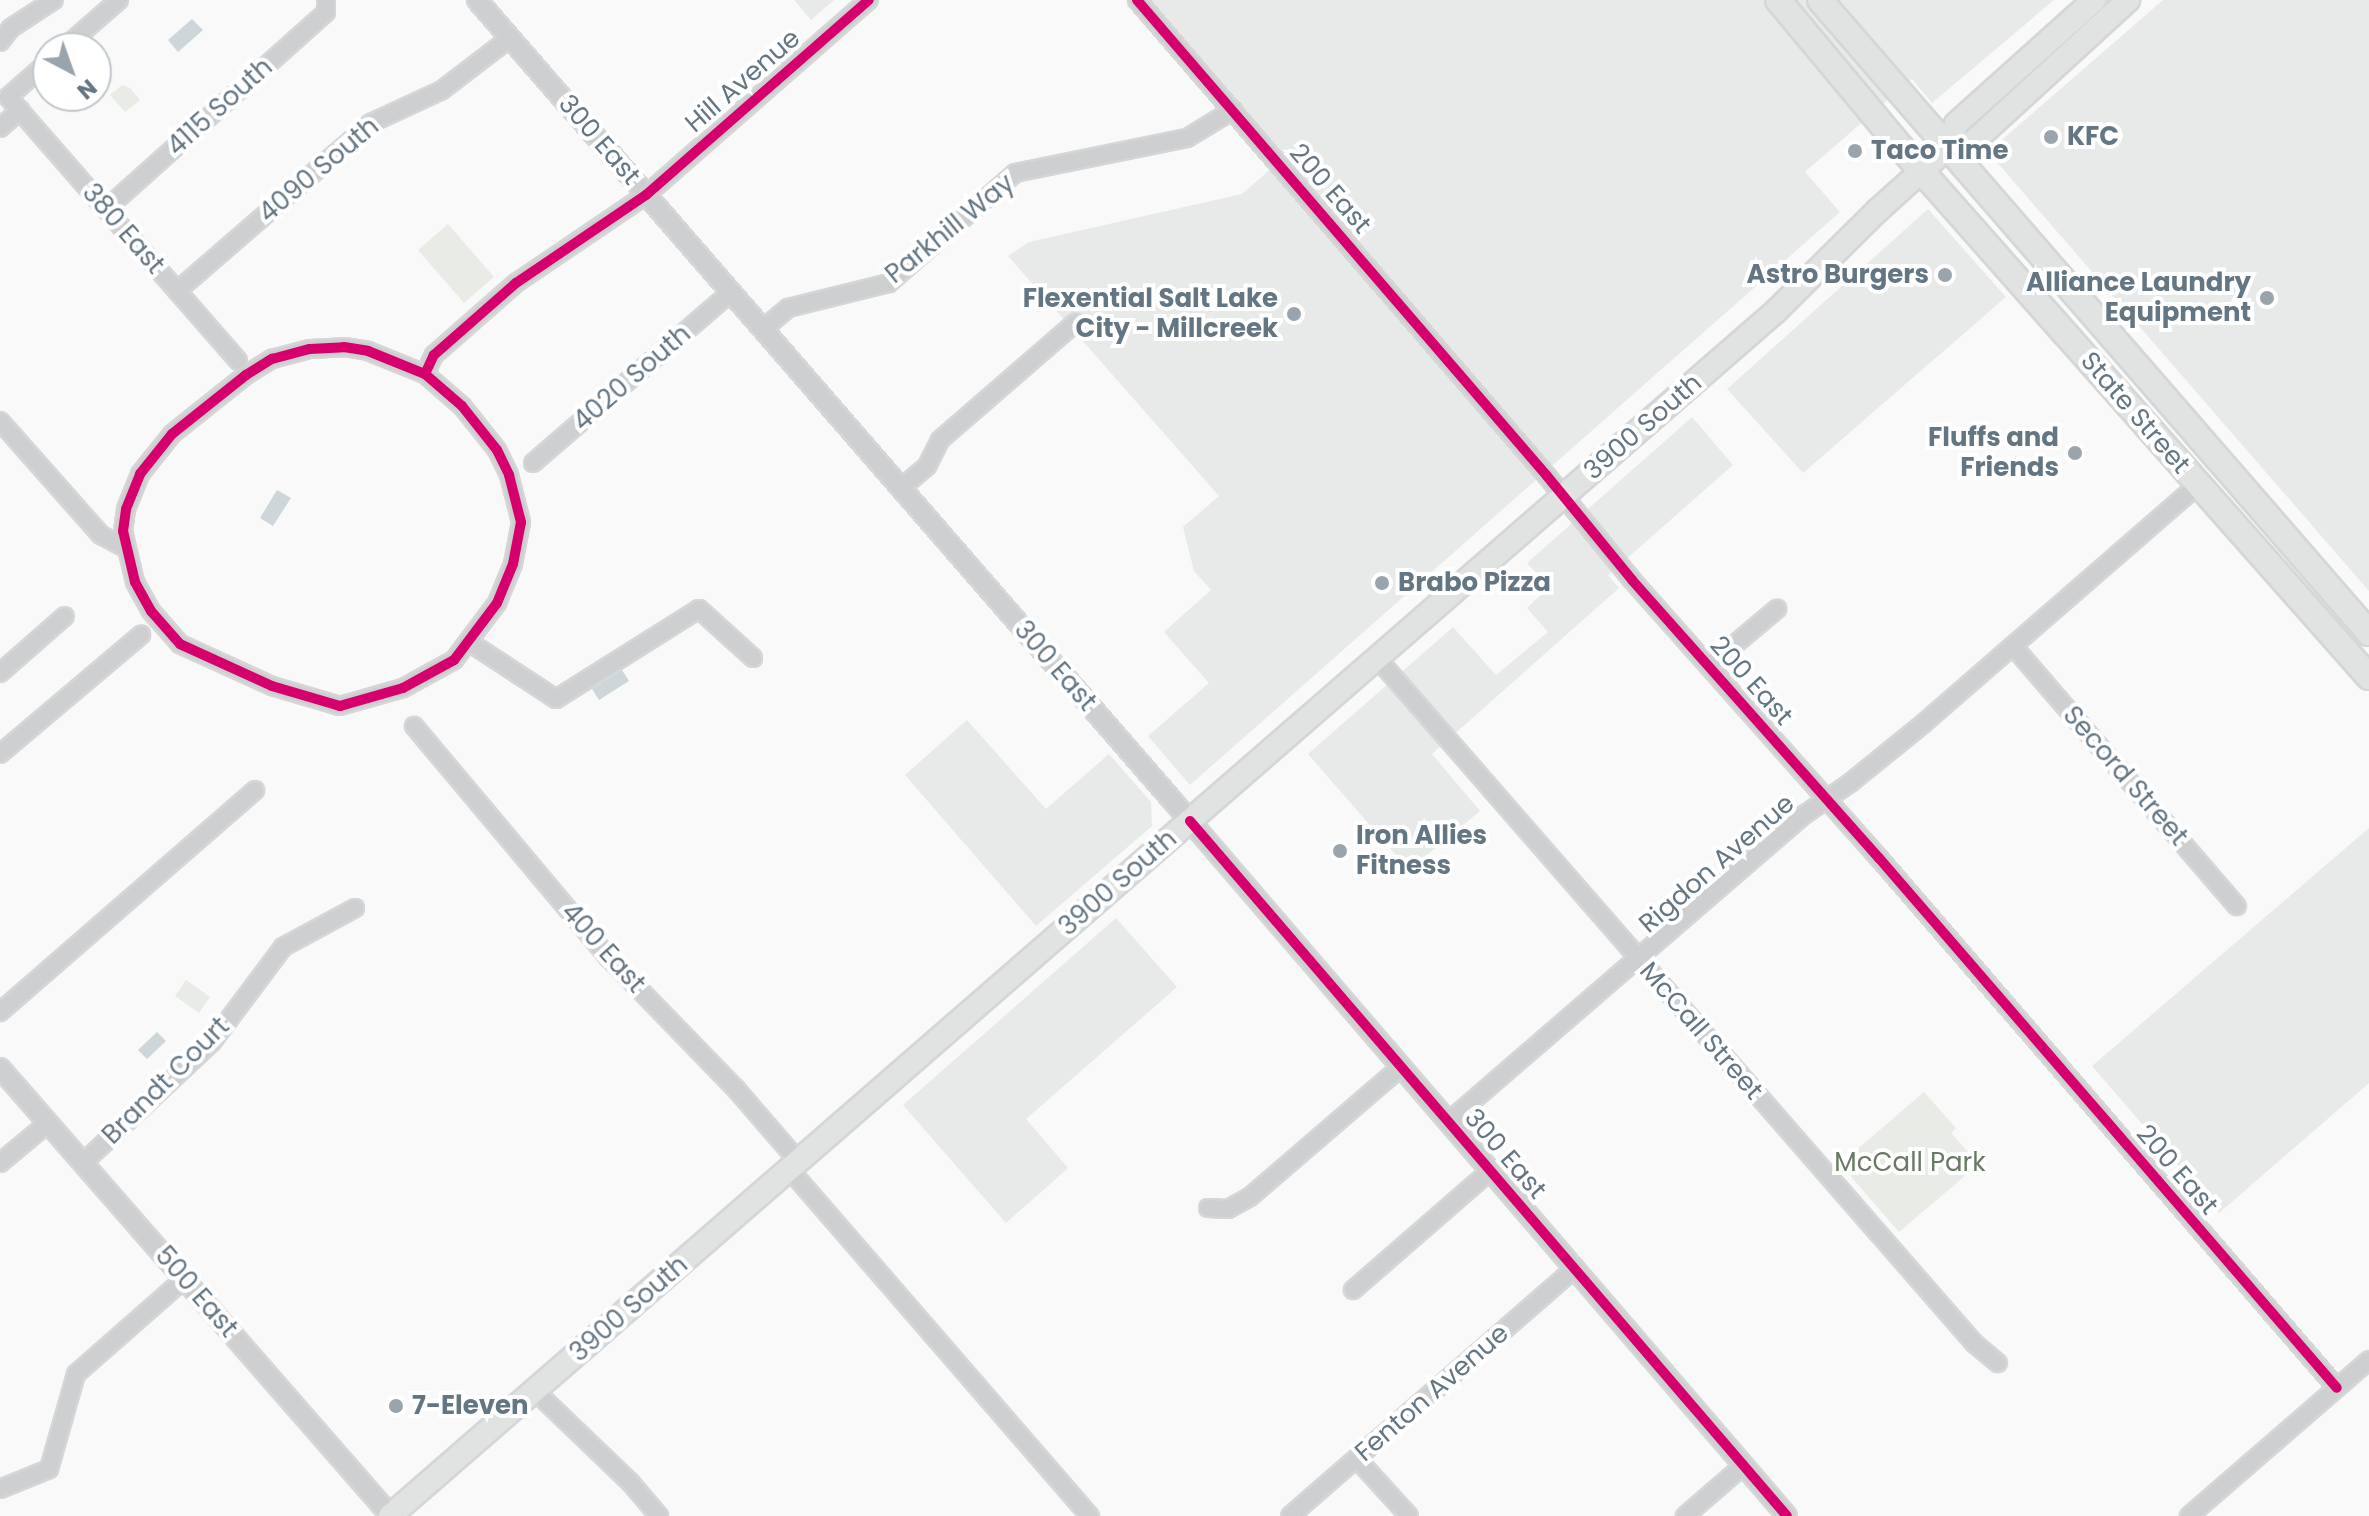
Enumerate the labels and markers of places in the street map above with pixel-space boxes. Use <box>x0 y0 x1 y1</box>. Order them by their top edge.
place label: KFC <box>2067 121 2119 153</box>
marker: KFC <box>2042 128 2060 146</box>
place label: Taco Time <box>1871 135 2008 167</box>
marker: Taco Time <box>1846 142 1864 160</box>
place label: Astro Burgers <box>1746 259 1929 291</box>
marker: Astro Burgers <box>1936 266 1954 284</box>
place label: Alliance Laundry Equipment <box>2026 267 2251 328</box>
place label: Flexential Salt Lake City - Millcreek <box>1023 283 1278 344</box>
marker: Alliance Laundry Equipment <box>2258 289 2276 307</box>
marker: Flexential Salt Lake City - Millcreek <box>1285 305 1303 323</box>
place label: Fluffs and Friends <box>1928 422 2059 484</box>
marker: Fluffs and Friends <box>2066 444 2084 462</box>
place label: Brabo Pizza <box>1398 567 1551 599</box>
marker: Brabo Pizza <box>1373 574 1391 592</box>
place label: Iron Allies Fitness <box>1356 820 1487 882</box>
marker: Iron Allies Fitness <box>1331 842 1349 860</box>
place label: 7-Eleven <box>412 1390 529 1422</box>
marker: 7-Eleven <box>387 1397 405 1415</box>

